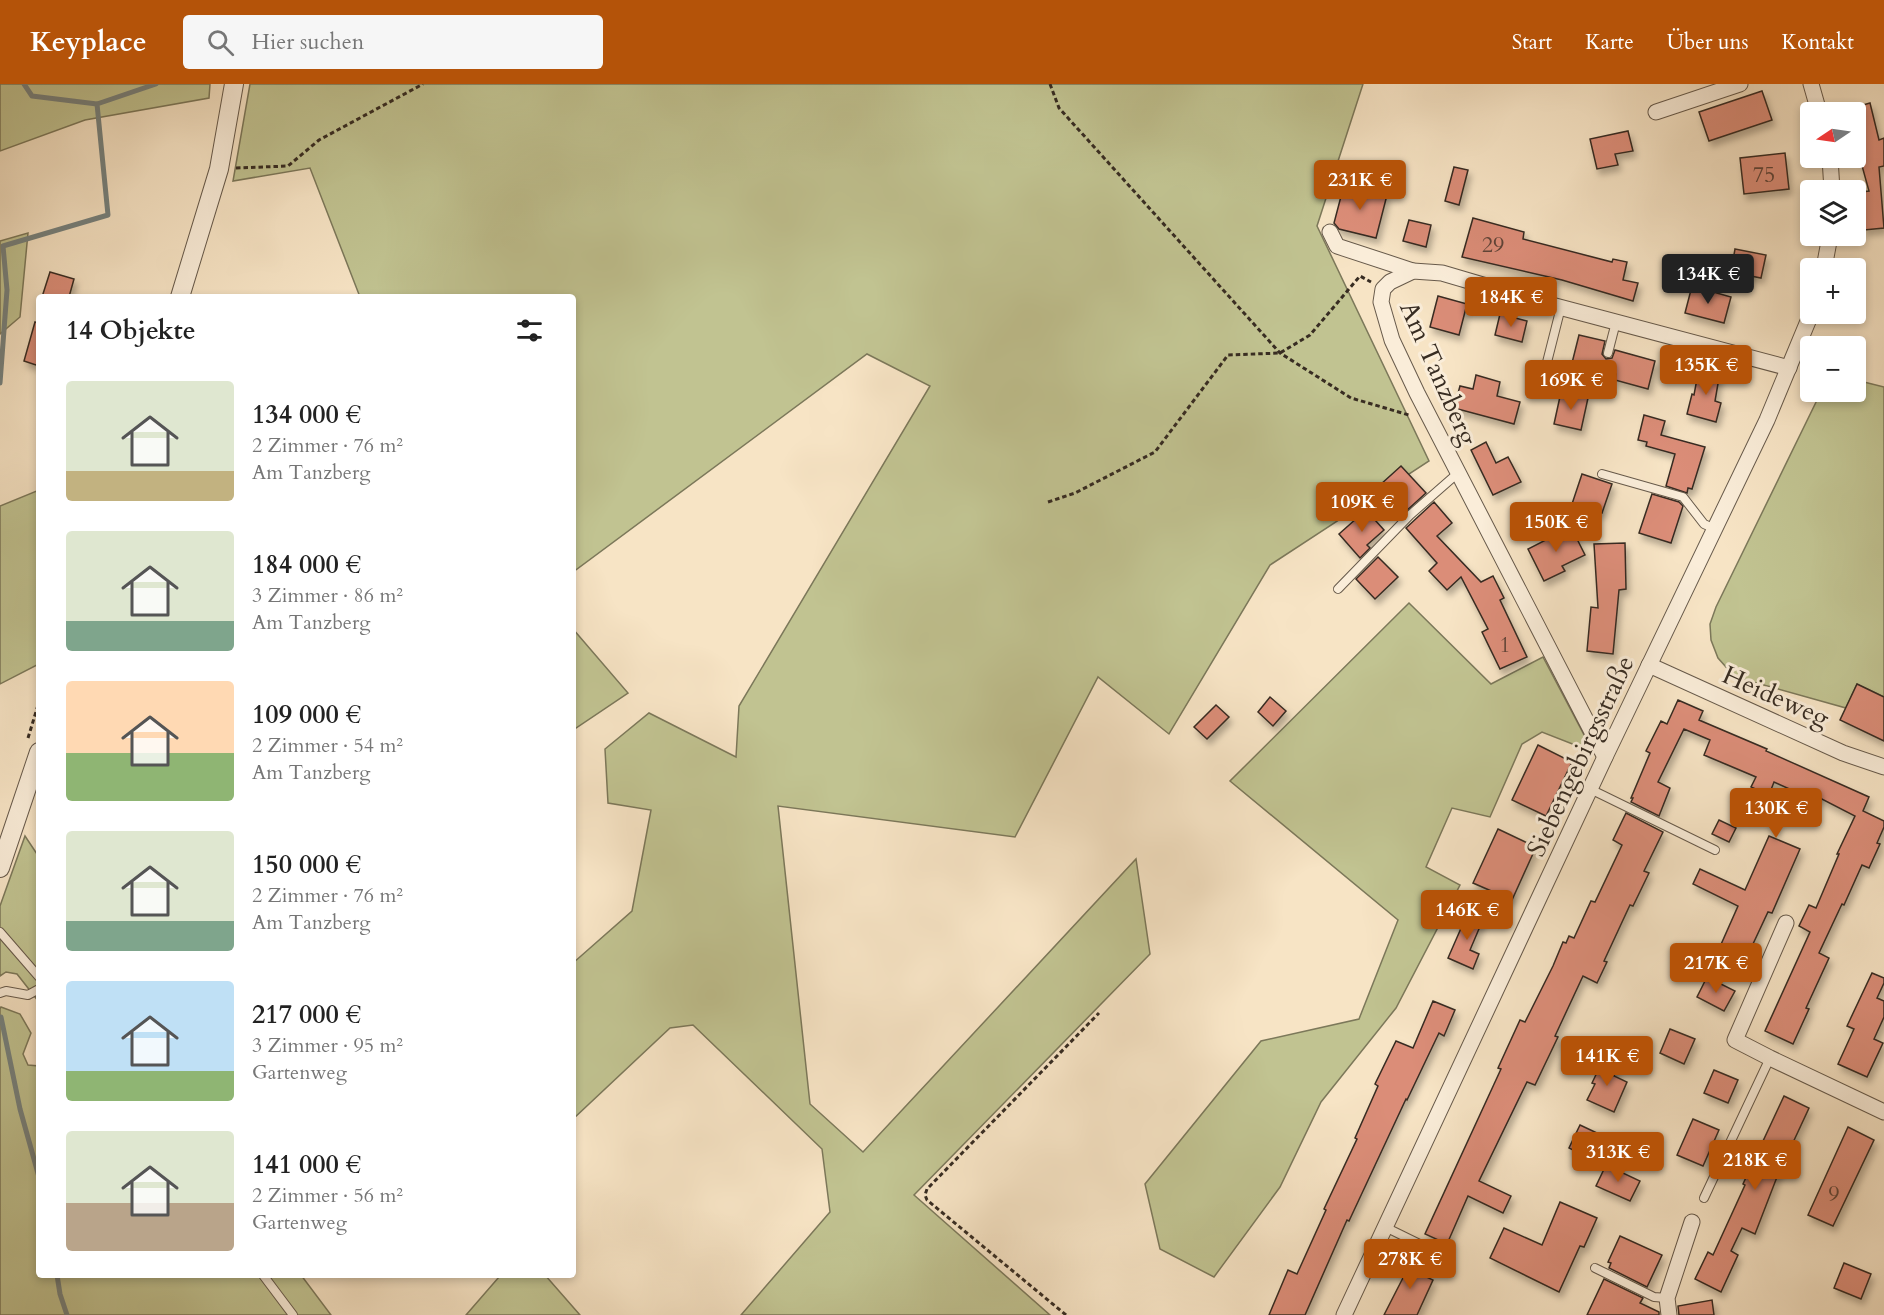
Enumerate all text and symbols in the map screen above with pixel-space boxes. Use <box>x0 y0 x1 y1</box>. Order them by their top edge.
search box <box>183 15 603 69</box>
text: Keyplace <box>30 23 147 61</box>
icon: search <box>204 26 237 59</box>
text: Hier suchen <box>252 27 364 57</box>
text: Start <box>1512 28 1552 57</box>
text: Karte <box>1585 28 1634 57</box>
text: Über uns <box>1667 28 1749 57</box>
text: Kontakt <box>1782 28 1854 57</box>
north arrow <box>1800 102 1866 168</box>
map controls <box>1800 102 1866 402</box>
pin: 231K € <box>1311 160 1409 211</box>
house number: 75 <box>1753 160 1775 190</box>
text: 231K € <box>1328 166 1392 193</box>
button: layers <box>1800 180 1866 246</box>
house number: 29 <box>1482 230 1504 260</box>
pin: 134K € <box>1659 254 1757 305</box>
button: + <box>1800 258 1866 324</box>
text: 134K € <box>1676 260 1740 287</box>
pin: 184K € <box>1462 277 1560 328</box>
text: 184K € <box>1479 283 1543 310</box>
street label: Am Tanzberg <box>1391 296 1486 451</box>
text: 14 Objekte <box>66 313 196 348</box>
icon: filters <box>513 314 546 347</box>
button: − <box>1800 336 1866 402</box>
pin: 135K € <box>1657 345 1755 396</box>
text: 135K € <box>1674 351 1738 378</box>
pin: 169K € <box>1522 360 1620 411</box>
text: 169K € <box>1539 366 1603 393</box>
text: 134 000 € <box>252 397 361 432</box>
icon: home <box>114 405 186 477</box>
text: 2 Zimmer · 76 m² <box>252 432 403 459</box>
text: Am Tanzberg <box>252 459 370 486</box>
pin: 109K € <box>1313 482 1411 533</box>
text: 109K € <box>1330 488 1394 515</box>
pin: 150K € <box>1507 502 1605 553</box>
text: 150K € <box>1524 508 1588 535</box>
text: 184 000 € <box>252 547 361 582</box>
icon: home <box>114 555 186 627</box>
text: 3 Zimmer · 86 m² <box>252 582 403 609</box>
text: Am Tanzberg <box>252 609 370 636</box>
house number: 1 <box>1499 630 1511 660</box>
street label: Siebengebirgsstraße <box>1519 650 1642 862</box>
street label: Heideweg <box>1717 657 1835 736</box>
text: 109 000 € <box>252 697 361 732</box>
icon: home <box>114 705 186 777</box>
text: 2 Zimmer · 54 m² <box>252 732 403 759</box>
text: Am Tanzberg <box>252 759 370 786</box>
pin: 130K € <box>1727 788 1825 839</box>
text: 130K € <box>1744 794 1808 821</box>
text: 150 000 € <box>252 847 361 882</box>
icon: home <box>114 855 186 927</box>
text: 2 Zimmer · 76 m² <box>252 882 403 909</box>
pin: 146K € <box>1418 890 1516 941</box>
text: 146K € <box>1435 896 1499 923</box>
text: Am Tanzberg <box>252 909 370 936</box>
pin: 217K € <box>1667 943 1765 994</box>
text: 217K € <box>1684 949 1748 976</box>
text: 217 000 € <box>252 997 361 1032</box>
icon: home <box>114 1005 186 1077</box>
text: 3 Zimmer · 95 m² <box>252 1032 403 1059</box>
pin: 141K € <box>1558 1036 1656 1087</box>
text: 141K € <box>1575 1042 1639 1069</box>
text: Gartenweg <box>252 1059 347 1086</box>
pin: 313K € <box>1569 1132 1667 1183</box>
text: 313K € <box>1586 1138 1650 1165</box>
pin: 218K € <box>1706 1140 1804 1191</box>
text: 218K € <box>1723 1146 1787 1173</box>
text: 141 000 € <box>252 1147 361 1182</box>
icon: home <box>114 1155 186 1227</box>
house number: 9 <box>1828 1179 1840 1209</box>
text: 2 Zimmer · 56 m² <box>252 1182 403 1209</box>
text: Gartenweg <box>252 1209 347 1236</box>
pin: 278K € <box>1361 1239 1459 1290</box>
text: 278K € <box>1378 1245 1442 1272</box>

